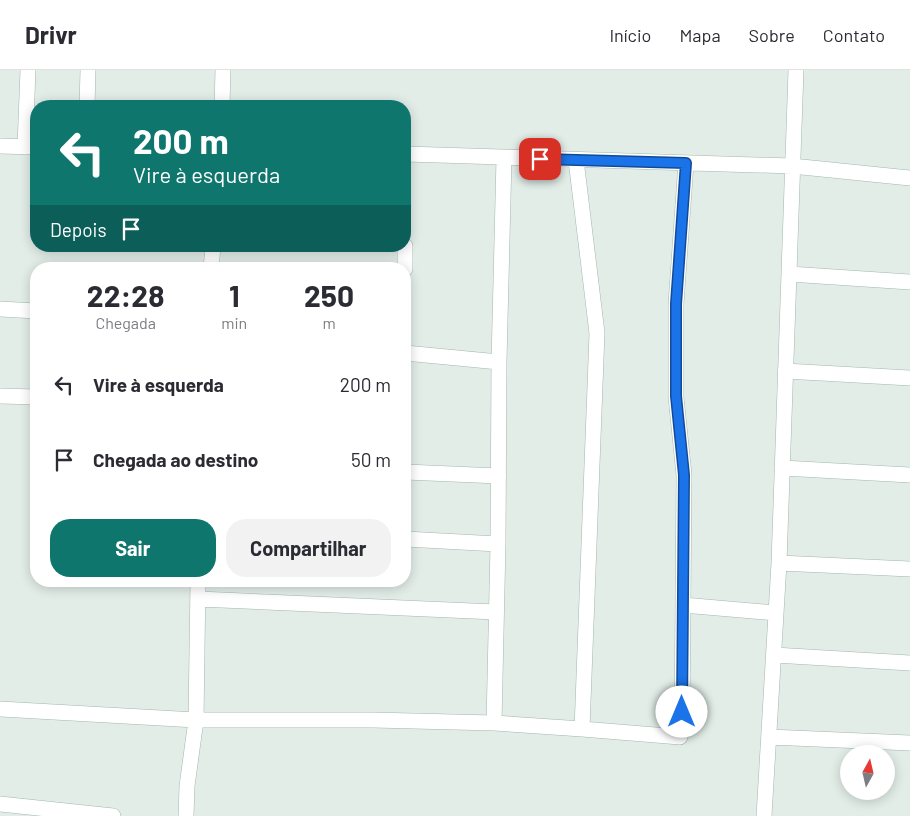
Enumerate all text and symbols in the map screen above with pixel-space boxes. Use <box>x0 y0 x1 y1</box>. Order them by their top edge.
text: Drivr <box>25 20 77 49</box>
text: Início <box>609 24 651 46</box>
text: Mapa <box>679 24 721 46</box>
text: Sobre <box>749 24 795 46</box>
text: Contato <box>823 24 885 46</box>
text: 200 m <box>133 119 229 161</box>
icon: left <box>50 120 115 185</box>
pin <box>519 138 561 180</box>
icon: arrive <box>526 145 554 173</box>
text: Vire à esquerda <box>133 161 280 187</box>
icon: arrive <box>117 215 145 243</box>
text: Depois <box>50 218 107 241</box>
text: 22:28 <box>87 277 164 313</box>
text: 1 <box>229 277 240 313</box>
text: 250 <box>304 277 354 313</box>
text: Chegada <box>95 313 156 332</box>
text: min <box>221 313 247 332</box>
text: m <box>322 313 336 332</box>
icon: left <box>50 371 78 399</box>
text: Vire à esquerda <box>93 373 224 396</box>
text: 200 m <box>340 373 391 396</box>
icon: arrive <box>50 446 78 474</box>
text: Chegada ao destino <box>93 448 258 471</box>
text: 50 m <box>351 448 391 471</box>
button: Sair <box>50 519 216 577</box>
button: Compartilhar <box>226 519 391 577</box>
position arrow <box>655 685 707 737</box>
north arrow <box>840 745 895 800</box>
map controls <box>840 745 895 800</box>

